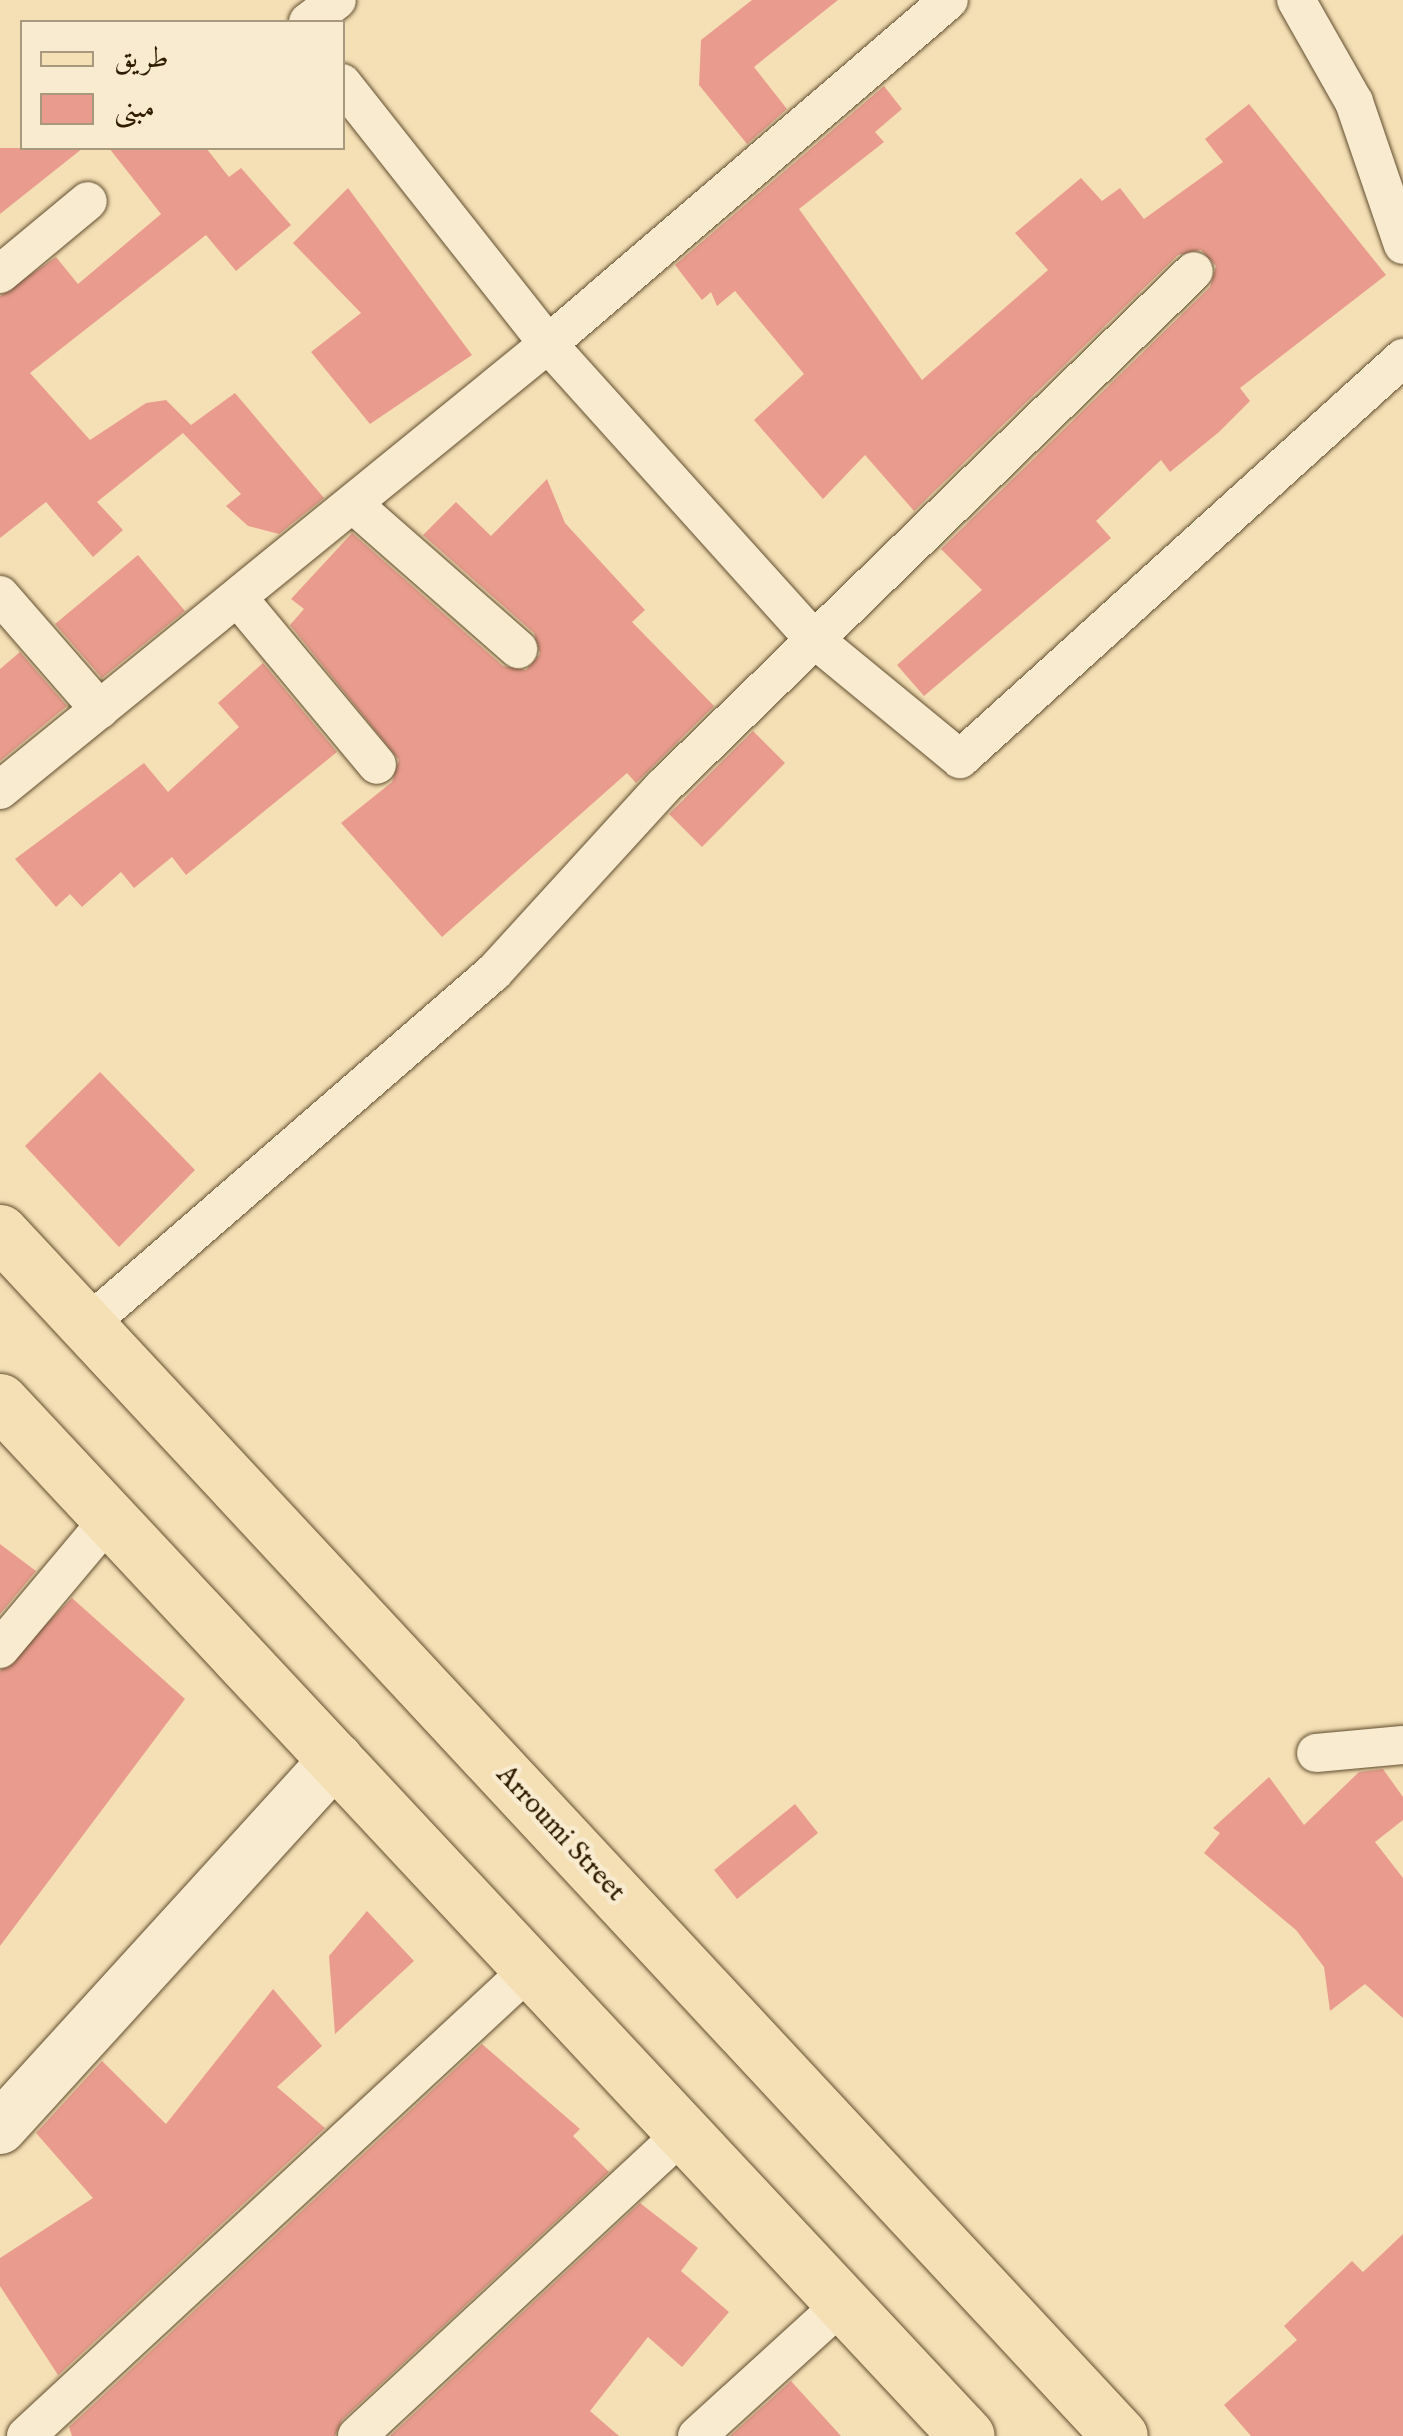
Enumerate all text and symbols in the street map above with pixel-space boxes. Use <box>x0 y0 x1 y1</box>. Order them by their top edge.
legend <box>20 20 345 150</box>
text: طريق <box>114 40 169 78</box>
text: مبنى <box>114 90 155 128</box>
street label: Arroumi Street <box>488 1759 632 1909</box>

